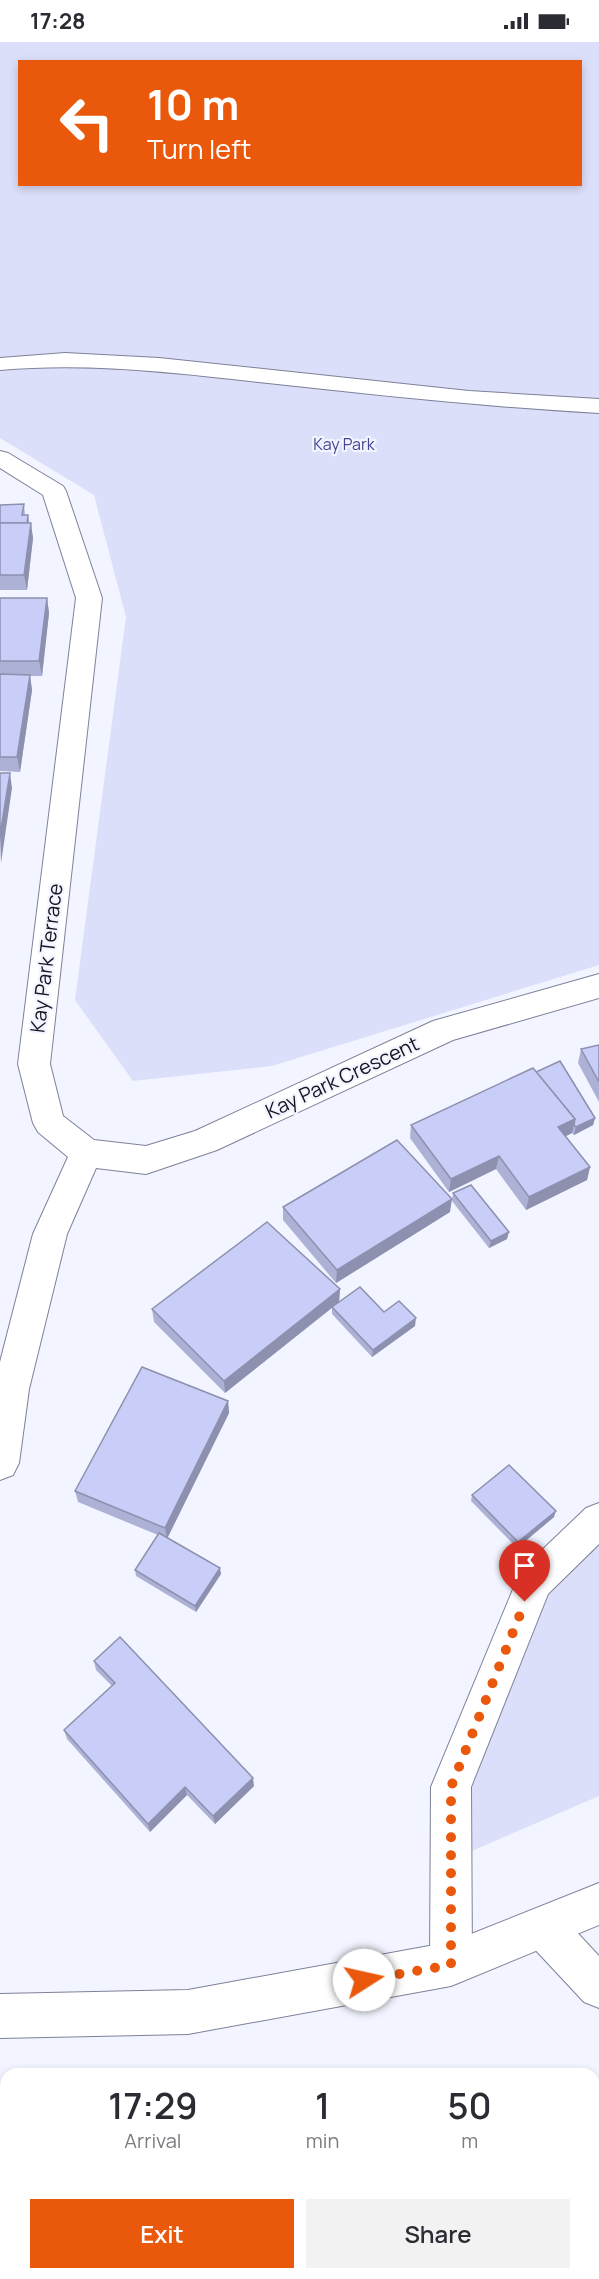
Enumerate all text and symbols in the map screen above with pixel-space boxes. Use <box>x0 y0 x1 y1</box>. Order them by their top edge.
text: 17:28 <box>30 6 85 36</box>
text: 10 m <box>147 75 239 133</box>
icon: left <box>48 84 126 162</box>
text: Turn left <box>147 130 251 167</box>
park label: Kay Park <box>313 433 376 455</box>
street label: Kay Park Terrace <box>23 882 69 1034</box>
street label: Kay Park Crescent <box>261 1030 423 1124</box>
pin <box>499 1540 550 1602</box>
icon: arrive <box>508 1549 541 1582</box>
position arrow <box>332 1948 396 2012</box>
text: 17:29 <box>108 2081 198 2130</box>
text: 1 <box>315 2081 330 2130</box>
text: 50 <box>448 2081 492 2130</box>
text: Arrival <box>124 2127 181 2154</box>
text: min <box>306 2127 339 2154</box>
text: m <box>461 2127 478 2154</box>
button: Exit <box>30 2199 294 2268</box>
button: Share <box>306 2199 570 2268</box>

